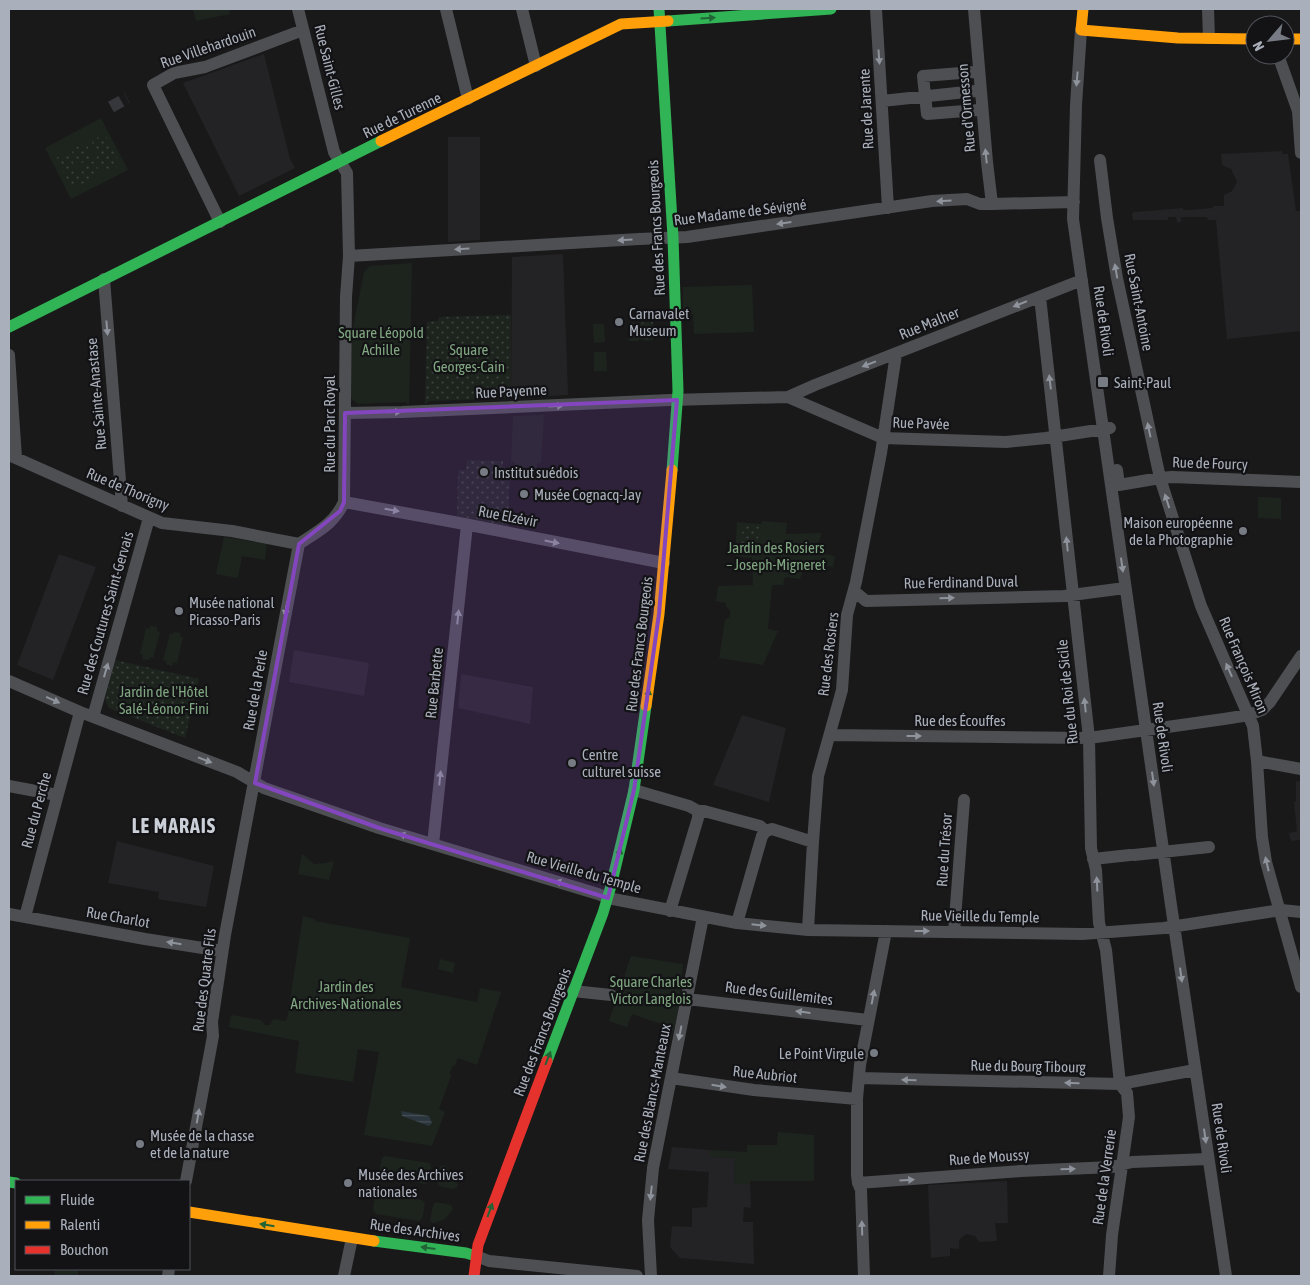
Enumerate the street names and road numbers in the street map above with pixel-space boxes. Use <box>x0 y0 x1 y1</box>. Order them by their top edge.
street label: Rue Villehardouin <box>158 23 258 71</box>
street label: Rue Saint-Gilles <box>311 23 349 111</box>
street label: Rue d'Ormesson <box>954 63 978 153</box>
street label: Rue de Jarente <box>855 68 877 150</box>
street label: Rue de Turenne <box>360 89 444 141</box>
street label: Rue des Francs Bourgeois <box>644 160 668 296</box>
street label: Rue Madame de Sévigné <box>673 195 807 229</box>
street label: Rue Saint-Antoine <box>1121 252 1157 352</box>
street label: Rue de Rivoli <box>1091 285 1117 357</box>
street label: Rue Malher <box>897 303 962 343</box>
street label: Rue Sainte-Anastase <box>83 337 109 451</box>
street label: Rue du Parc Royal <box>321 375 338 473</box>
street label: Rue Payenne <box>475 381 547 401</box>
street label: Rue Pavée <box>892 414 950 432</box>
street label: Rue de Fourcy <box>1172 453 1248 473</box>
street label: Rue de Thorigny <box>84 464 172 514</box>
street label: Rue Elzévir <box>477 502 540 530</box>
street label: Rue des Coutures Saint-Gervais <box>74 529 136 697</box>
street label: Rue Ferdinand Duval <box>904 573 1018 591</box>
street label: Rue des Francs Bourgeois <box>622 575 656 713</box>
street label: Rue des Rosiers <box>814 611 842 697</box>
street label: Rue François Miron <box>1216 614 1272 716</box>
street label: Rue du Roi de Sicile <box>1053 638 1081 745</box>
street label: Rue Barbette <box>422 646 446 719</box>
street label: Rue de la Perle <box>240 648 270 732</box>
street label: Rue de Rivoli <box>1150 701 1176 773</box>
street label: Rue des Écouffes <box>914 712 1006 729</box>
street label: Rue du Perche <box>18 770 54 850</box>
street label: Rue du Trésor <box>933 812 955 887</box>
street label: Rue Vieille du Temple <box>525 847 644 897</box>
street label: Rue Charlot <box>85 903 151 931</box>
street label: Rue Vieille du Temple <box>920 906 1040 926</box>
street label: Rue des Quatre Fils <box>189 927 219 1033</box>
street label: Rue des Francs Bourgeois <box>510 965 574 1099</box>
street label: Rue des Guillemites <box>724 978 834 1008</box>
street label: Rue des Blancs-Manteaux <box>630 1022 674 1164</box>
street label: Rue du Bourg Tibourg <box>970 1056 1086 1076</box>
street label: Rue Aubriot <box>732 1062 798 1086</box>
street label: Rue de Rivoli <box>1209 1102 1235 1174</box>
street label: Rue de la Verrerie <box>1089 1128 1119 1226</box>
street label: Rue de Moussy <box>948 1146 1030 1168</box>
street label: Rue des Archives <box>369 1215 461 1245</box>

